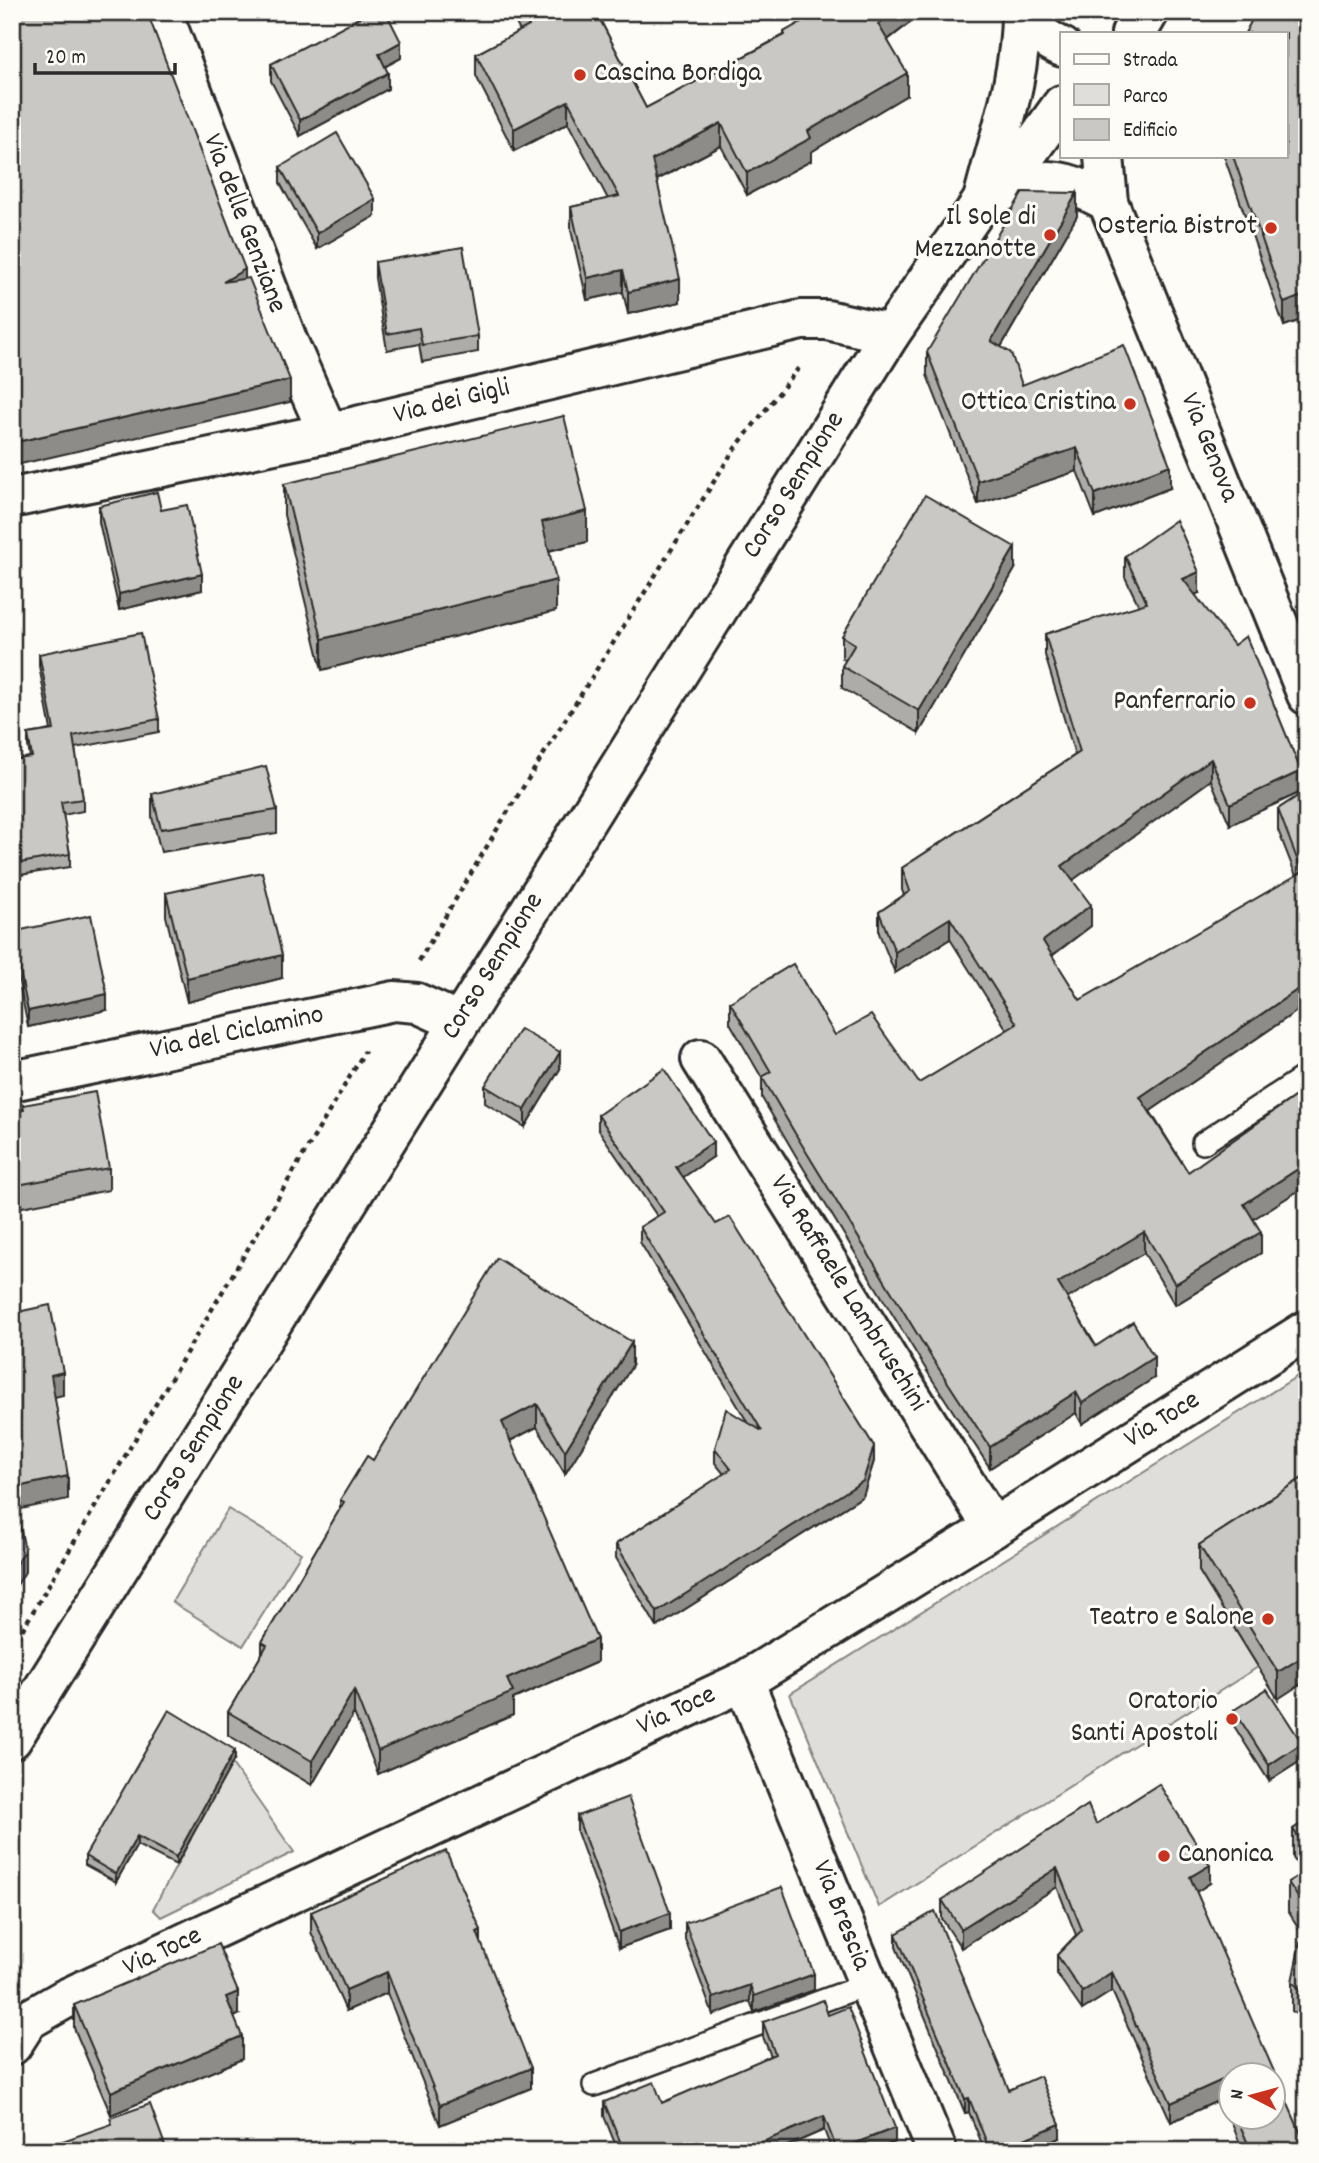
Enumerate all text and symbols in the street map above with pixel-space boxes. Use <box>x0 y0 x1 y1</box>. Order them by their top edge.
scale bar <box>35 32 175 76</box>
legend <box>1060 32 1288 158</box>
text: 20 m <box>46 44 86 74</box>
text: Strada <box>1123 47 1178 77</box>
place label: Cascina Bordiga <box>594 55 762 95</box>
marker: Cascina Bordiga <box>572 67 588 83</box>
text: Parco <box>1123 83 1168 113</box>
text: Edificio <box>1123 117 1178 147</box>
street label: Via delle Genziane <box>190 129 296 319</box>
place label: Il Sole di Mezzanotte <box>914 199 1036 271</box>
place label: Osteria Bistrot <box>1098 208 1257 248</box>
marker: Osteria Bistrot <box>1263 220 1279 236</box>
marker: Il Sole di Mezzanotte <box>1042 227 1058 243</box>
street label: Via dei Gigli <box>390 369 514 437</box>
place label: Ottica Cristina <box>961 384 1117 424</box>
street label: Via Genova <box>1168 387 1248 510</box>
marker: Ottica Cristina <box>1122 396 1138 412</box>
street label: Corso Sempione <box>734 405 856 567</box>
place label: Panferrario <box>1113 683 1236 723</box>
marker: Panferrario <box>1242 695 1258 711</box>
street label: Corso Sempione <box>433 886 555 1048</box>
street label: Via del Ciclamino <box>147 996 327 1072</box>
street label: Via Raffaele Lambruschini <box>758 1168 936 1420</box>
street label: Corso Sempione <box>134 1368 256 1530</box>
street label: Via Toce <box>1117 1382 1209 1460</box>
place label: Teatro e Salone <box>1089 1599 1254 1639</box>
marker: Teatro e Salone <box>1260 1611 1276 1627</box>
street label: Via Toce <box>631 1676 723 1748</box>
place label: Oratorio Santi Apostoli <box>1071 1683 1218 1755</box>
marker: Oratorio Santi Apostoli <box>1224 1711 1240 1727</box>
place label: Canonica <box>1178 1836 1274 1876</box>
marker: Canonica <box>1156 1848 1172 1864</box>
street label: Via Brescia <box>800 1855 880 1978</box>
street label: Via Toce <box>117 1917 209 1989</box>
north arrow <box>1218 2062 1288 2132</box>
text: N <box>1225 2089 1252 2101</box>

